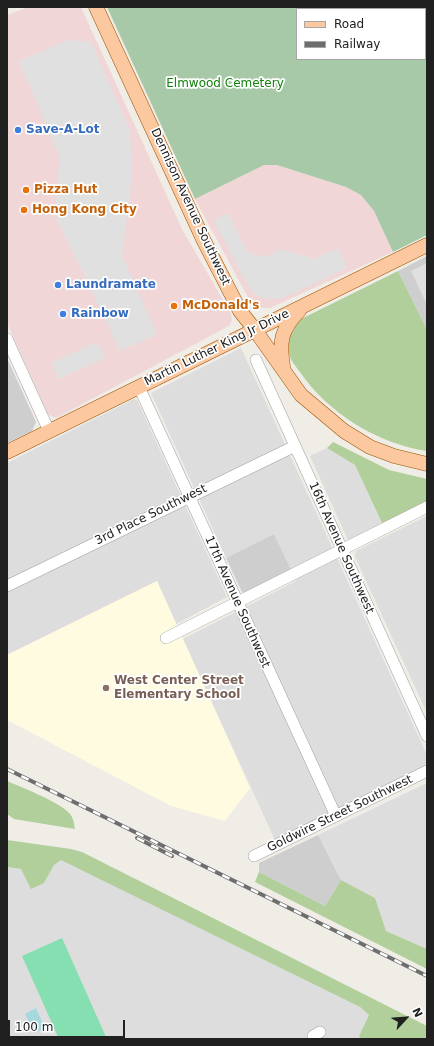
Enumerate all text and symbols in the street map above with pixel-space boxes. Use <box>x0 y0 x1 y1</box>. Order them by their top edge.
legend <box>296 8 426 60</box>
text: Road <box>334 17 364 31</box>
text: Railway <box>334 37 380 51</box>
park label: Elmwood Cemetery <box>166 77 284 91</box>
place label: Save-A-Lot <box>26 123 100 137</box>
marker: Save-A-Lot <box>13 125 23 135</box>
street label: Dennison Avenue Southwest <box>147 126 233 288</box>
place label: Pizza Hut <box>34 183 97 197</box>
marker: Pizza Hut <box>21 185 31 195</box>
place label: Hong Kong City <box>32 203 137 217</box>
marker: Hong Kong City <box>19 205 29 215</box>
place label: Laundramate <box>66 278 156 292</box>
marker: Laundramate <box>53 280 63 290</box>
place label: McDonald's <box>182 299 259 313</box>
marker: McDonald's <box>169 301 179 311</box>
place label: Rainbow <box>71 307 129 321</box>
street label: Martin Luther King Jr Drive <box>142 307 292 389</box>
marker: Rainbow <box>58 309 68 319</box>
street label: 16th Avenue Southwest <box>305 480 377 616</box>
street label: 3rd Place Southwest <box>93 482 209 548</box>
street label: 17th Avenue Southwest <box>201 534 273 670</box>
place label: West Center Street Elementary School <box>114 674 244 702</box>
marker: West Center Street Elementary School <box>101 683 111 693</box>
street label: Goldwire Street Southwest <box>265 772 415 856</box>
north arrow <box>386 998 426 1038</box>
text: N <box>409 1006 425 1020</box>
scale bar <box>10 1012 127 1038</box>
text: 100 m <box>15 1020 53 1034</box>

